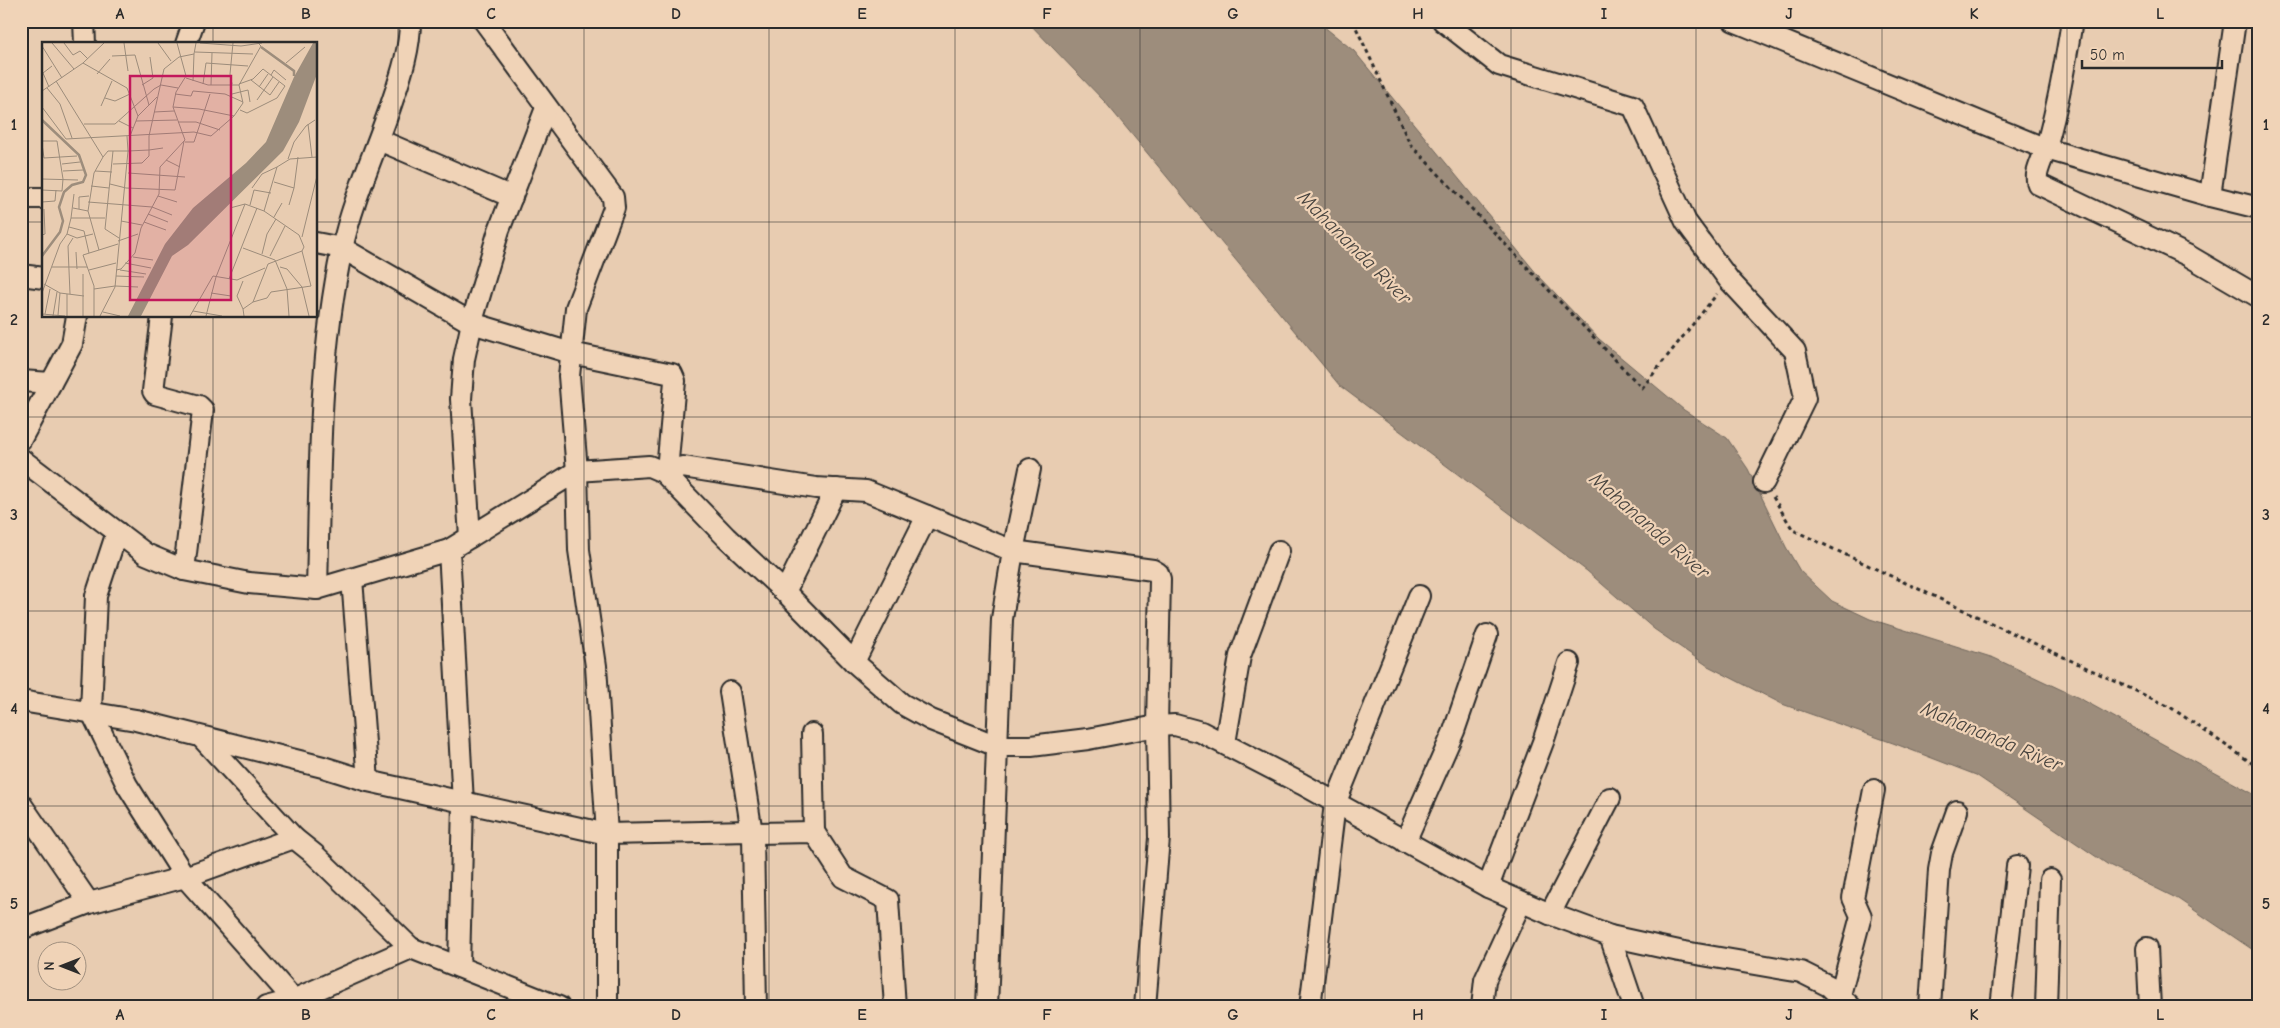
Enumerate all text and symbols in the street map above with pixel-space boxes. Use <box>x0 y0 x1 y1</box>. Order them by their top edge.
text: A <box>116 5 125 23</box>
text: B <box>301 5 311 23</box>
text: C <box>486 5 496 23</box>
text: D <box>671 5 681 23</box>
text: E <box>857 5 867 23</box>
text: F <box>1042 5 1052 23</box>
text: G <box>1227 5 1239 23</box>
text: H <box>1412 5 1424 23</box>
text: I <box>1601 5 1607 23</box>
text: J <box>1785 5 1793 23</box>
text: K <box>1969 5 1979 23</box>
text: L <box>2156 5 2164 23</box>
scale bar <box>2082 38 2222 70</box>
inset map <box>42 42 318 318</box>
text: 50 m <box>2090 46 2125 64</box>
text: 1 <box>11 116 17 134</box>
text: 1 <box>2263 116 2269 134</box>
water label: Mahananda River <box>1292 185 1417 310</box>
text: 2 <box>10 311 18 329</box>
text: 2 <box>2262 311 2270 329</box>
water label: Mahananda River <box>1584 467 1715 584</box>
text: 3 <box>10 506 18 524</box>
text: 3 <box>2262 506 2270 524</box>
water label: Mahananda River <box>1917 696 2067 777</box>
text: 4 <box>10 700 18 718</box>
text: 4 <box>2262 700 2270 718</box>
text: 5 <box>10 895 18 913</box>
text: 5 <box>2262 895 2270 913</box>
north arrow <box>38 940 88 990</box>
text: N <box>41 961 58 971</box>
text: A <box>116 1006 125 1024</box>
text: B <box>301 1006 311 1024</box>
text: C <box>486 1006 496 1024</box>
text: D <box>671 1006 681 1024</box>
text: E <box>857 1006 867 1024</box>
text: F <box>1042 1006 1052 1024</box>
text: G <box>1227 1006 1239 1024</box>
text: H <box>1412 1006 1424 1024</box>
text: I <box>1601 1006 1607 1024</box>
text: J <box>1785 1006 1793 1024</box>
text: K <box>1969 1006 1979 1024</box>
text: L <box>2156 1006 2164 1024</box>

